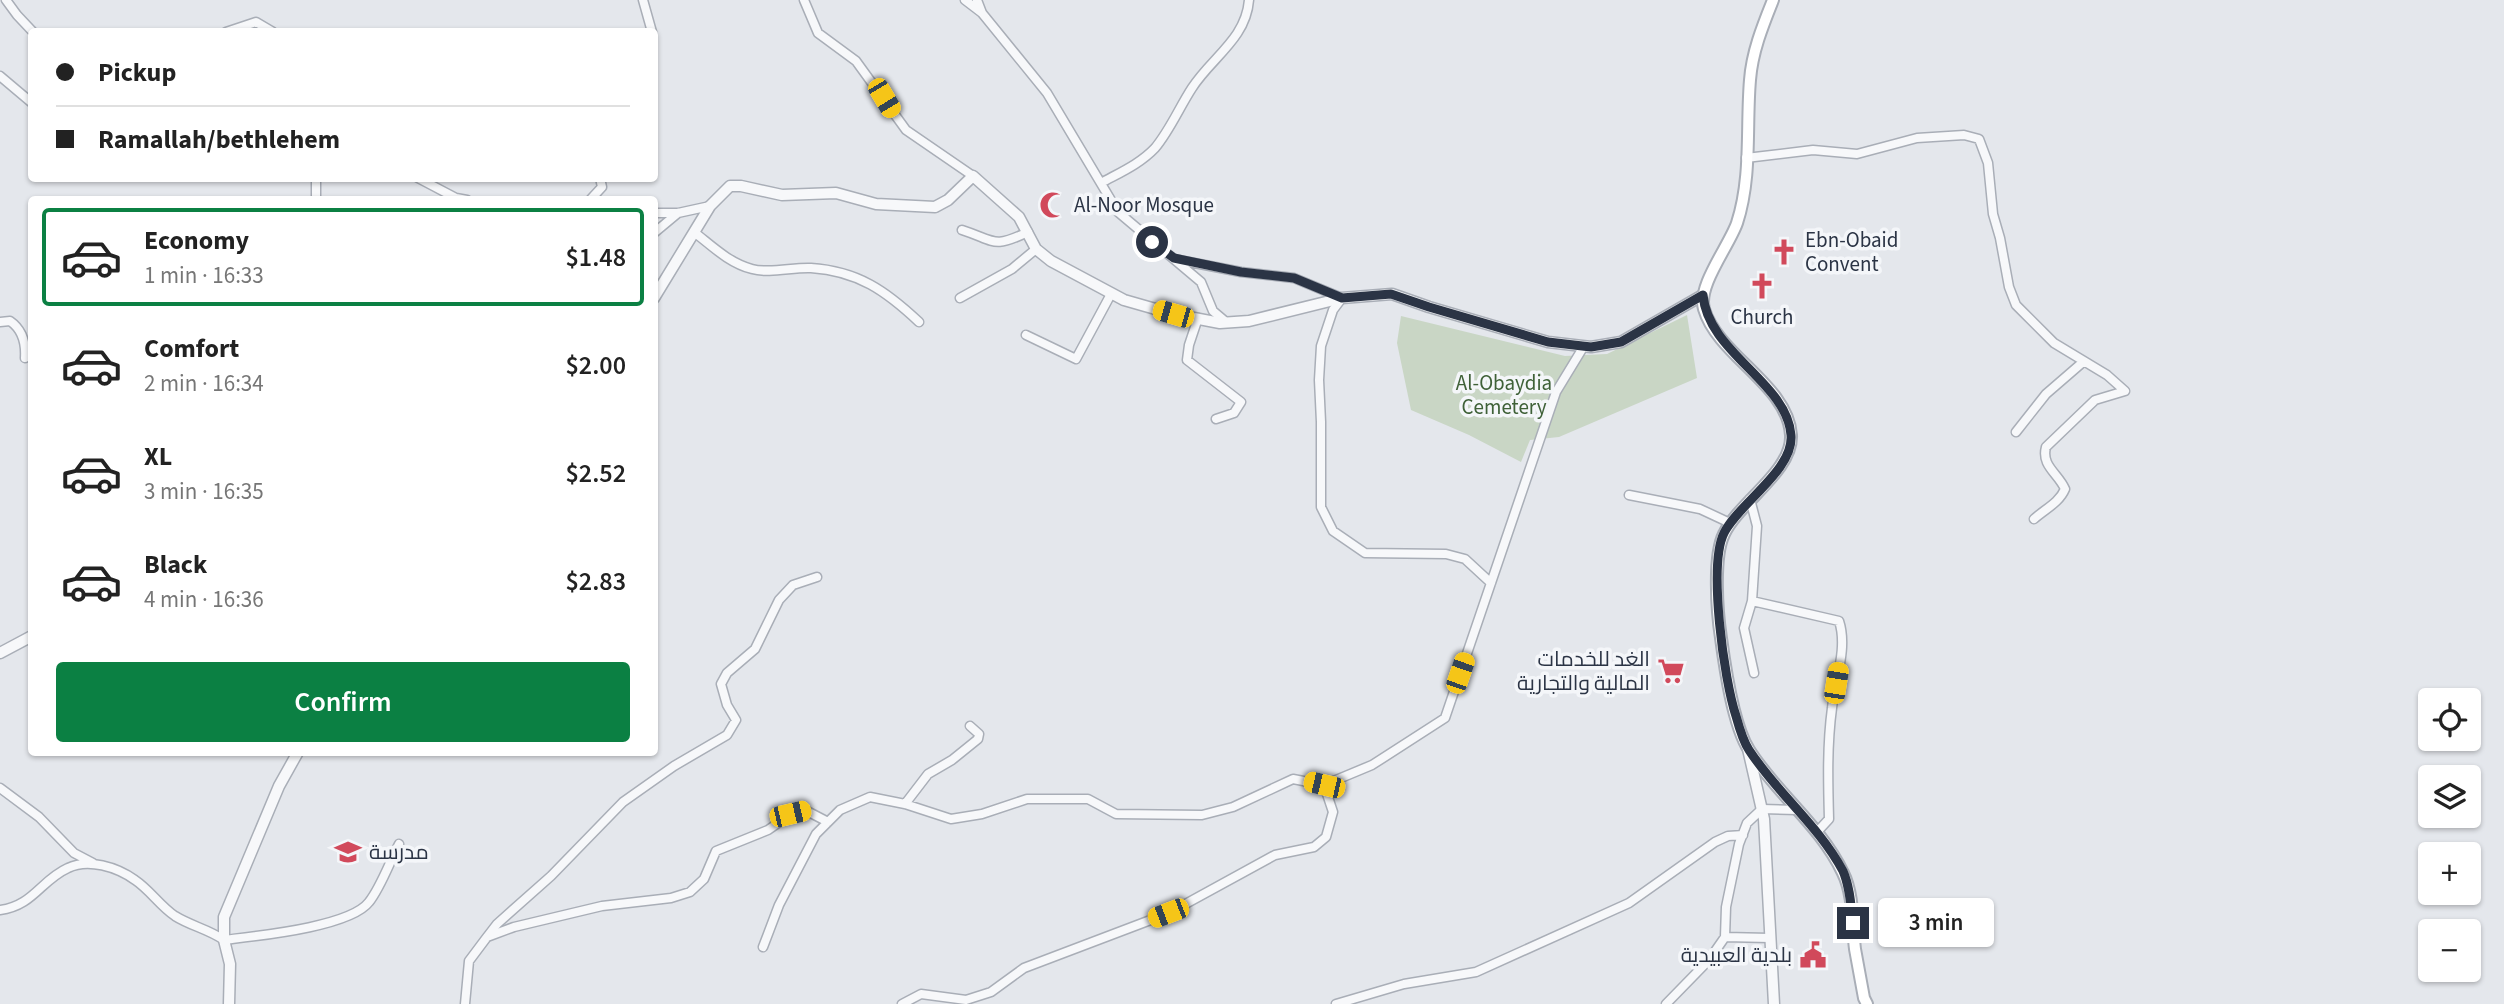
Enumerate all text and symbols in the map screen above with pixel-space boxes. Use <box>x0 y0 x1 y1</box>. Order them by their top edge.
text: Pickup <box>98 54 176 91</box>
car <box>865 75 904 121</box>
text: Ramallah/bethlehem <box>98 121 340 158</box>
mosque icon: Al-Noor Mosque <box>1038 190 1068 220</box>
place label: Al-Noor Mosque <box>1074 190 1214 220</box>
text: Economy <box>144 222 249 259</box>
place label: Ebn-Obaid Convent <box>1805 225 1898 279</box>
icon: car <box>60 226 123 289</box>
route start <box>1136 226 1168 258</box>
church icon: Ebn-Obaid Convent <box>1769 237 1799 267</box>
text: $1.48 <box>565 239 626 276</box>
text: 1 min · 16:33 <box>144 259 264 292</box>
church icon: Church <box>1747 271 1777 301</box>
car <box>1150 298 1197 330</box>
place label: Church <box>1731 302 1793 332</box>
text: Comfort <box>144 330 239 367</box>
icon: car <box>60 334 123 397</box>
text: $2.00 <box>565 347 626 384</box>
text: 2 min · 16:34 <box>144 367 264 400</box>
park label: Al-Obaydia Cemetery <box>1456 368 1552 422</box>
text: XL <box>144 438 172 475</box>
icon: car <box>60 442 123 505</box>
text: $2.52 <box>565 455 626 492</box>
text: 3 min · 16:35 <box>144 475 264 508</box>
text: Black <box>144 546 207 583</box>
icon: car <box>60 550 123 613</box>
text: $2.83 <box>565 563 626 600</box>
text: 4 min · 16:36 <box>144 583 264 616</box>
place label: الغد للخدمات المالية والتجارية <box>1517 644 1650 698</box>
car <box>1444 650 1477 696</box>
supermarket icon: الغد للخدمات المالية والتجارية <box>1656 656 1686 686</box>
car <box>1823 661 1850 705</box>
button: Confirm <box>56 662 630 742</box>
map controls <box>2418 688 2481 982</box>
button: locate <box>2418 688 2481 751</box>
button: layers <box>2418 765 2481 828</box>
car <box>1302 770 1347 800</box>
car <box>768 799 813 829</box>
school or university icon: مدرسة <box>333 837 363 867</box>
place label: مدرسة <box>369 837 429 867</box>
button: + <box>2418 842 2481 905</box>
car <box>1145 896 1192 930</box>
callout: 3 min <box>1878 898 1993 948</box>
text: 3 min <box>1909 906 1963 939</box>
route end <box>1837 907 1869 939</box>
button: − <box>2418 919 2481 982</box>
place label: بلدية العبيدية <box>1681 940 1792 970</box>
public building icon: بلدية العبيدية <box>1798 940 1828 970</box>

